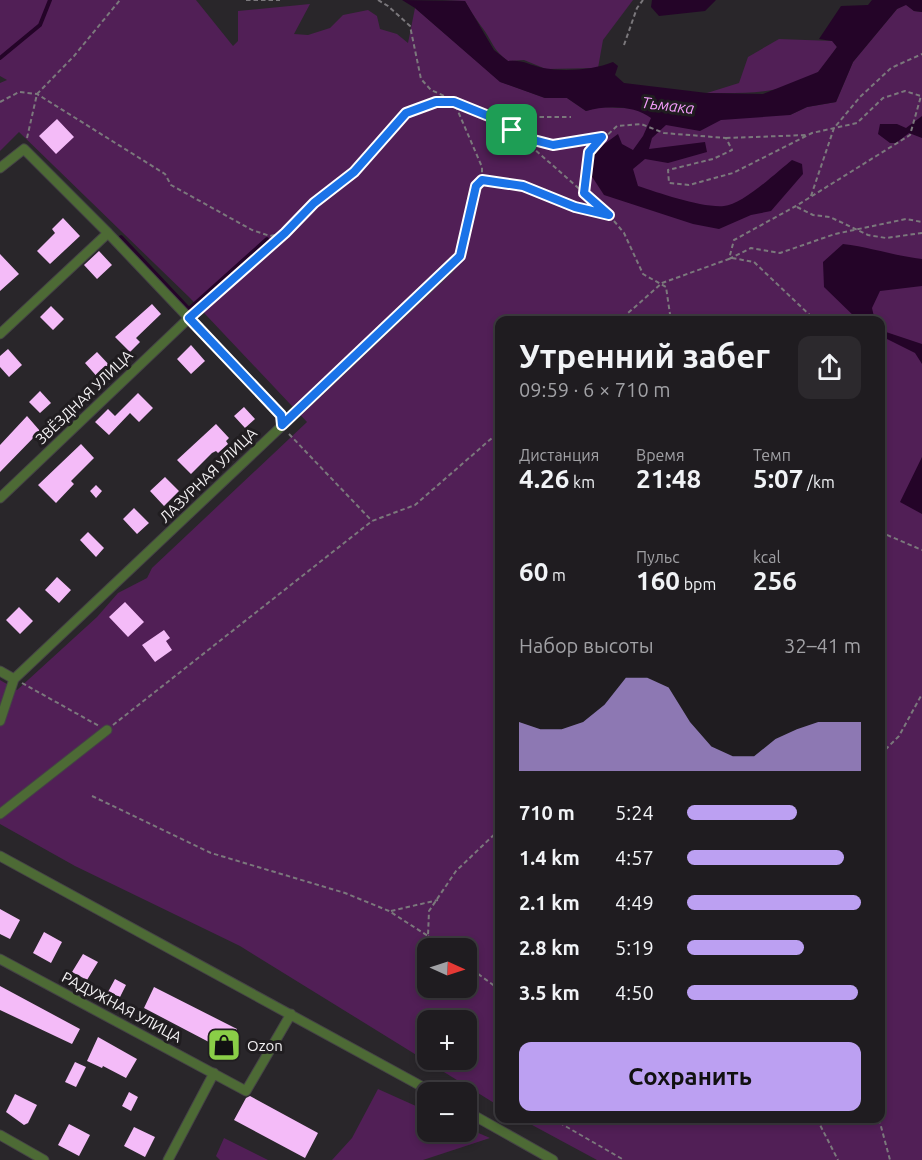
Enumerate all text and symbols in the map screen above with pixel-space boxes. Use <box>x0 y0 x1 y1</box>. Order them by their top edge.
water label: Тьмака <box>641 93 696 117</box>
pin <box>486 104 537 155</box>
icon: arrive <box>495 113 528 146</box>
button: share <box>798 336 861 399</box>
text: Утренний забег <box>519 337 770 374</box>
street label: ЗВЁЗДНАЯ УЛИЦА <box>32 346 136 448</box>
text: 09:59 · 6 × 710 m <box>519 378 671 401</box>
street label: ЛАЗУРНАЯ УЛИЦА <box>156 424 260 526</box>
text: Дистанция <box>519 446 599 464</box>
text: Время <box>636 446 685 464</box>
text: Темп <box>753 446 791 464</box>
text: 4.26 <box>519 464 569 493</box>
text: 21:48 <box>636 464 701 493</box>
text: 5:07 <box>753 464 803 493</box>
text: km <box>569 473 595 491</box>
text: /km <box>803 473 835 491</box>
text: Пульс <box>636 548 680 566</box>
text: kcal <box>753 548 781 566</box>
text: 60 <box>519 557 548 586</box>
text: m <box>548 566 566 584</box>
text: 160 <box>636 566 680 595</box>
text: 256 <box>753 566 797 595</box>
text: bpm <box>680 575 716 593</box>
text: Набор высоты <box>519 634 654 657</box>
text: 32–41 m <box>784 634 861 657</box>
text: 710 m <box>519 801 575 824</box>
text: 5:24 <box>615 801 654 824</box>
text: 1.4 km <box>519 846 580 869</box>
text: 4:57 <box>615 846 654 869</box>
text: 2.1 km <box>519 891 580 914</box>
text: 4:49 <box>615 891 654 914</box>
text: 2.8 km <box>519 936 580 959</box>
text: 5:19 <box>615 936 654 959</box>
north arrow <box>417 938 477 998</box>
map controls <box>417 938 477 1142</box>
street label: РАДУЖНАЯ УЛИЦА <box>59 968 185 1046</box>
text: 3.5 km <box>519 981 580 1004</box>
text: 4:50 <box>615 981 654 1004</box>
button: + <box>417 1010 477 1070</box>
shop icon: Ozon <box>206 1027 242 1063</box>
place label: Ozon <box>247 1037 283 1054</box>
button: Сохранить <box>519 1042 861 1111</box>
button: − <box>417 1082 477 1142</box>

